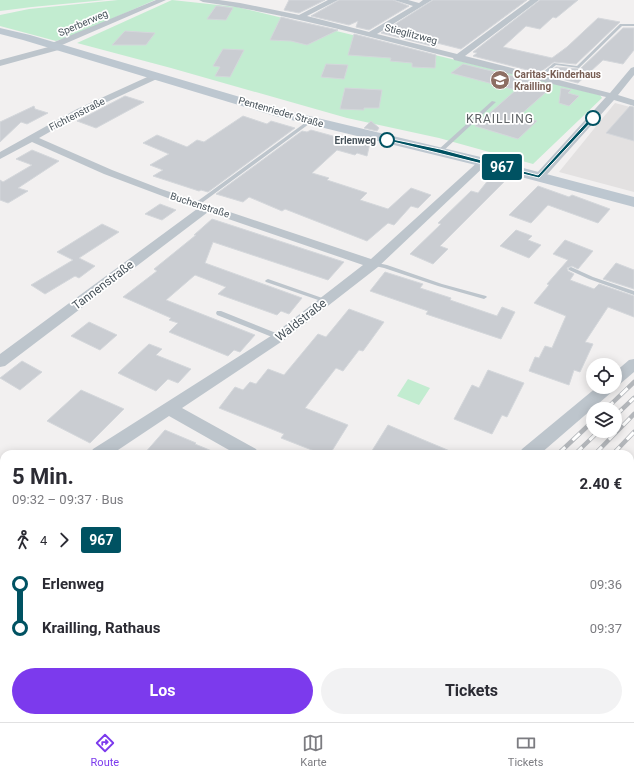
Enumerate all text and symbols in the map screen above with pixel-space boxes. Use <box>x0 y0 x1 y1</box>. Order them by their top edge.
street label: Sperberweg <box>56 8 110 38</box>
street label: Stieglitzweg <box>383 22 439 46</box>
school or university icon: Caritas-Kinderhaus Krailling <box>489 69 511 91</box>
place label: Caritas-Kinderhaus Krailling <box>514 69 601 92</box>
street label: Fichtenstraße <box>47 95 107 133</box>
street label: Pentenrieder Straße <box>237 95 325 129</box>
unlabelled marker <box>585 110 601 126</box>
district label: KRAILLING <box>466 112 534 126</box>
marker: Erlenweg <box>379 132 395 148</box>
place label: Erlenweg <box>335 135 376 146</box>
line badge: 967 <box>479 154 525 180</box>
text: 967 <box>490 159 514 175</box>
street label: Buchenstraße <box>169 190 231 220</box>
street label: Tannenstraße <box>70 257 136 313</box>
street label: Waldstraße <box>273 296 329 344</box>
map controls <box>586 358 622 438</box>
button: locate <box>586 358 622 394</box>
button: layers <box>586 402 622 438</box>
text: 5 Min. <box>12 464 74 489</box>
text: 2.40 € <box>579 475 622 493</box>
text: 09:32 – 09:37 · Bus <box>12 492 124 507</box>
icon: walk <box>12 529 34 551</box>
icon: forward <box>53 529 75 551</box>
text: 967 <box>89 532 113 548</box>
text: 4 <box>40 533 47 548</box>
text: Erlenweg <box>42 575 104 593</box>
text: 09:36 <box>590 577 622 592</box>
text: Krailling, Rathaus <box>42 619 160 637</box>
text: 09:37 <box>590 621 622 636</box>
button: Los <box>12 668 313 714</box>
button: Tickets <box>321 668 622 714</box>
tab: Route <box>91 732 119 769</box>
tab: Karte <box>300 732 327 769</box>
tab: Tickets <box>508 732 543 769</box>

